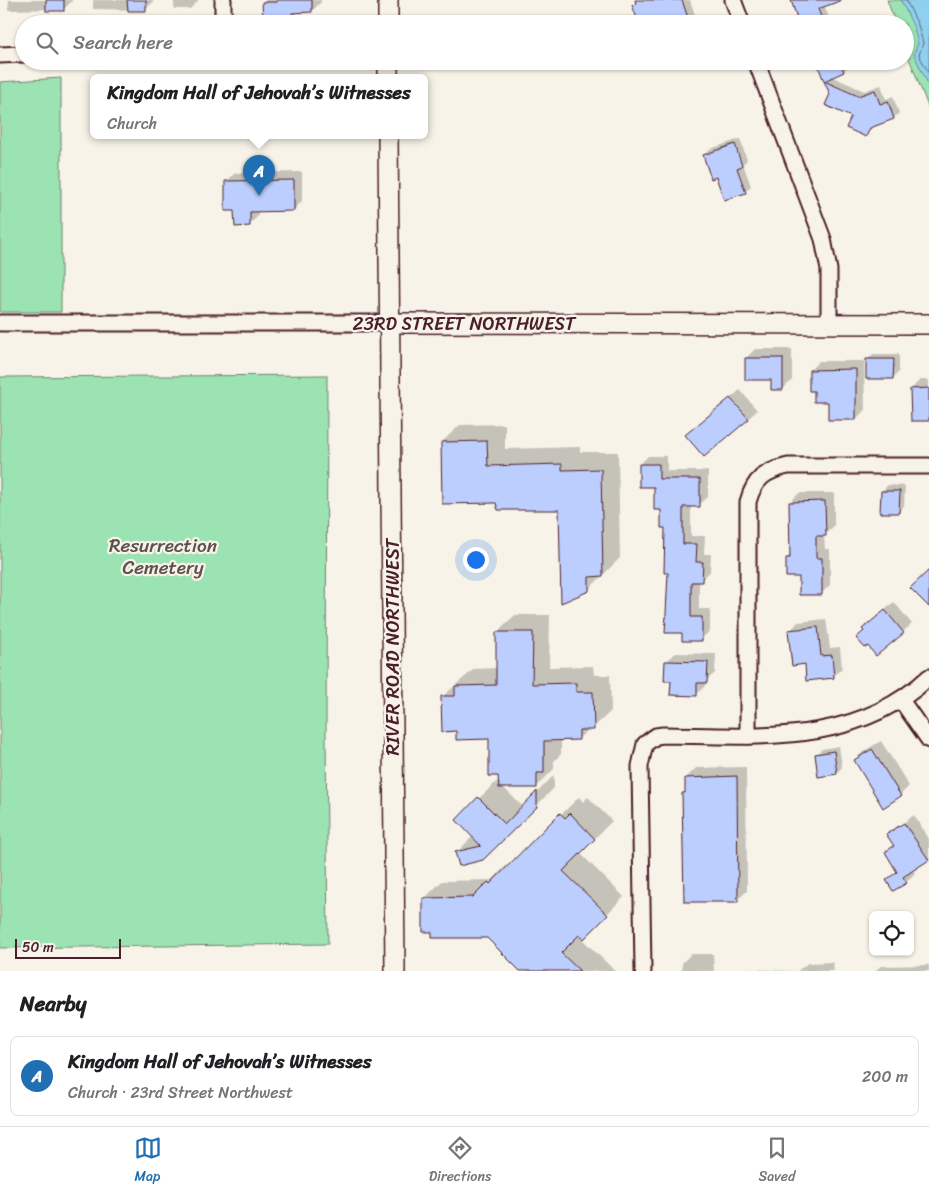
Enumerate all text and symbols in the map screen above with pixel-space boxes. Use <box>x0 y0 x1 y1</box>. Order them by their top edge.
search box <box>15 15 914 70</box>
text: Search here <box>73 26 173 59</box>
icon: search <box>33 29 61 57</box>
popup <box>90 74 428 139</box>
text: Kingdom Hall of Jehovah’s Witnesses <box>107 76 411 109</box>
text: Church <box>107 109 157 138</box>
pin: A <box>243 155 275 196</box>
street label: 23RD STREET NORTHWEST <box>353 307 577 340</box>
park label: Resurrection Cemetery <box>109 529 217 584</box>
street label: RIVER ROAD NORTHWEST <box>376 537 409 756</box>
your location <box>463 547 489 573</box>
map controls <box>869 911 914 956</box>
button: locate <box>869 911 914 956</box>
text: 50 m <box>22 935 54 960</box>
scale bar <box>15 936 121 959</box>
text: Nearby <box>20 985 86 1023</box>
text: Kingdom Hall of Jehovah’s Witnesses <box>68 1045 371 1078</box>
text: A <box>32 1062 42 1091</box>
text: 200 m <box>862 1062 908 1091</box>
text: Church · 23rd Street Northwest <box>68 1078 293 1107</box>
tab: Map <box>134 1134 162 1189</box>
tab: Directions <box>429 1134 491 1189</box>
tab: Saved <box>759 1134 795 1189</box>

